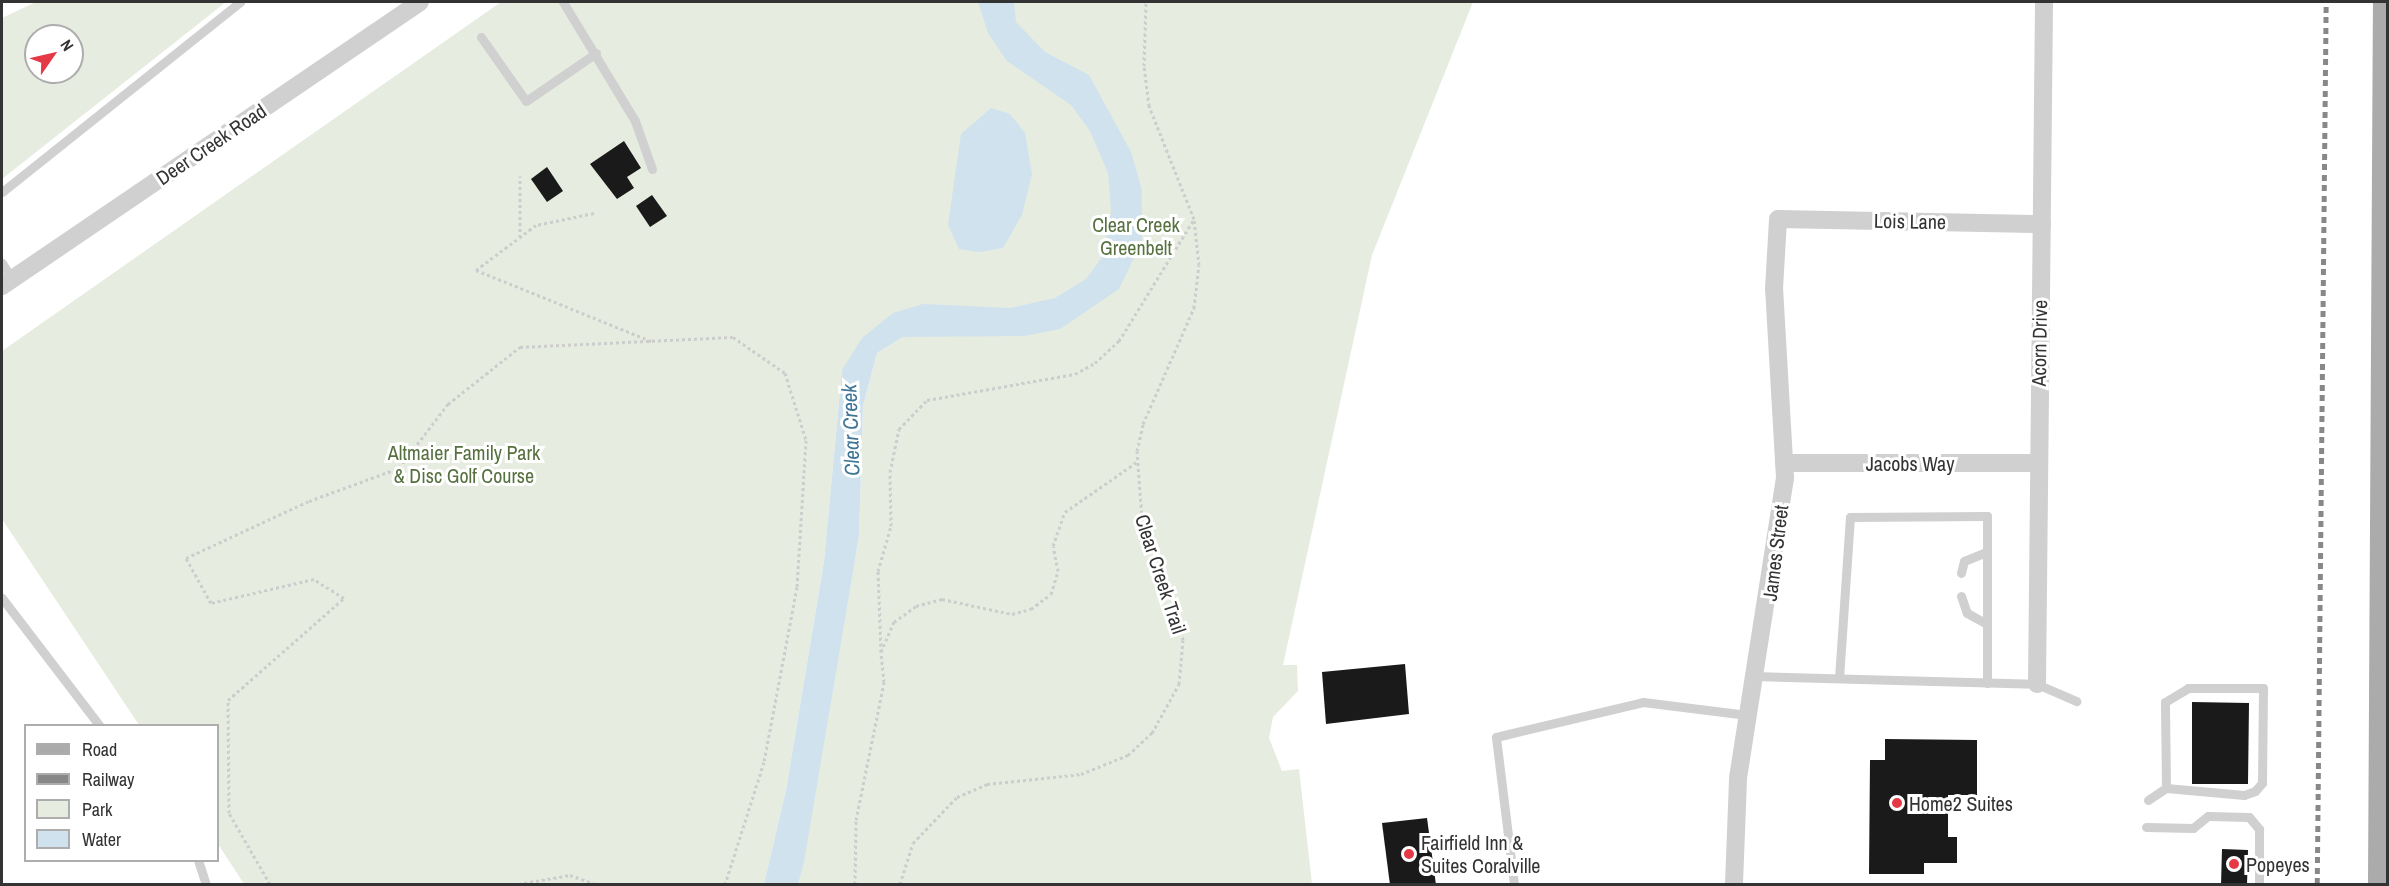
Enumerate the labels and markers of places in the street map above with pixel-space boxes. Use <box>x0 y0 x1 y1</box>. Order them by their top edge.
place label: Home2 Suites <box>1909 791 2013 815</box>
marker: Home2 Suites <box>1890 796 1904 810</box>
place label: Fairfield Inn & Suites Coralville <box>1421 831 1540 878</box>
marker: Fairfield Inn & Suites Coralville <box>1402 847 1416 861</box>
place label: Popeyes <box>2246 852 2310 876</box>
marker: Popeyes <box>2227 857 2241 871</box>

